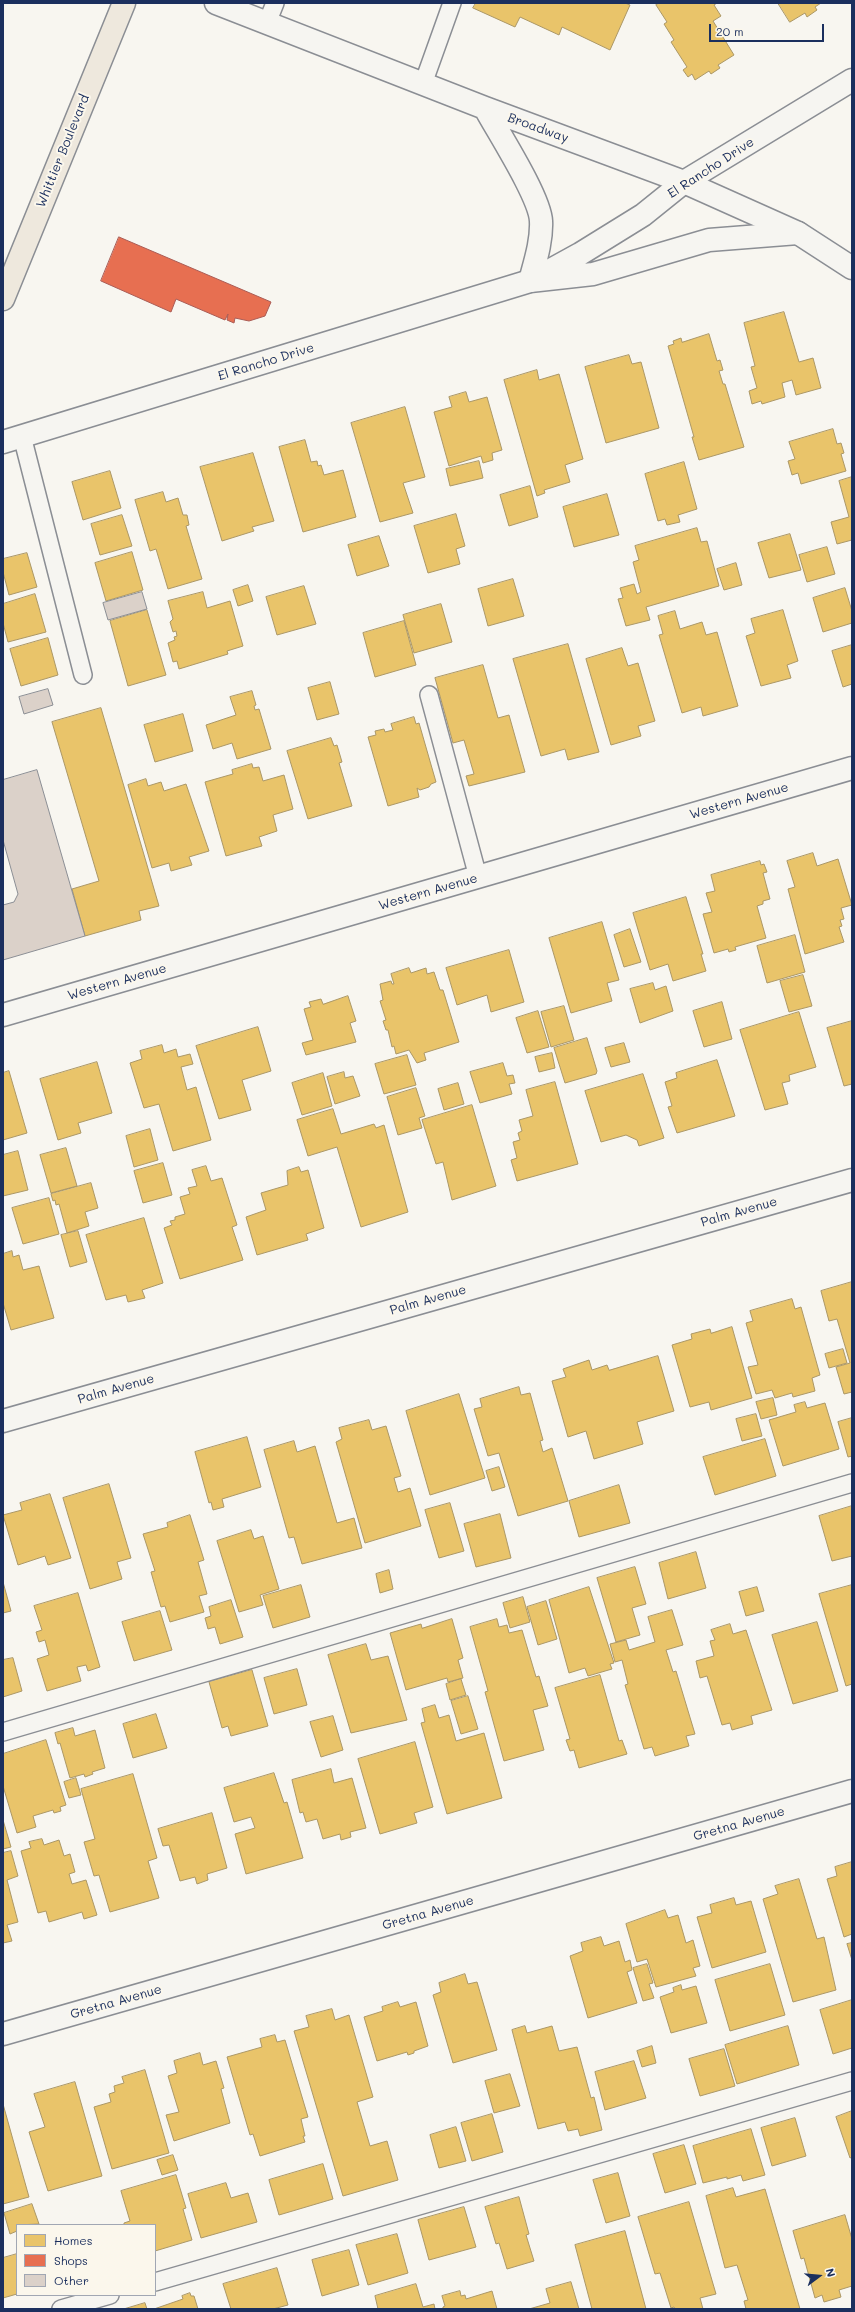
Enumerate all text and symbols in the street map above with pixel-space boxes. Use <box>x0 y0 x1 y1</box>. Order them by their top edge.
scale bar <box>711 16 826 42</box>
text: 20 m <box>716 23 744 39</box>
street label: Whittier Boulevard <box>33 92 93 210</box>
street label: Broadway <box>505 110 571 146</box>
street label: El Rancho Drive <box>665 134 757 202</box>
street label: El Rancho Drive <box>216 340 316 384</box>
street label: Western Avenue <box>688 779 790 823</box>
street label: Western Avenue <box>377 870 479 914</box>
street label: Western Avenue <box>66 960 168 1004</box>
street label: Palm Avenue <box>699 1194 779 1230</box>
street label: Palm Avenue <box>388 1282 468 1318</box>
street label: Palm Avenue <box>76 1371 156 1407</box>
street label: Gretna Avenue <box>691 1803 787 1845</box>
street label: Gretna Avenue <box>380 1892 476 1934</box>
street label: Gretna Avenue <box>68 1981 164 2023</box>
legend <box>16 2224 156 2296</box>
text: Homes <box>54 2232 93 2248</box>
text: Shops <box>54 2252 88 2268</box>
north arrow <box>799 2256 839 2296</box>
text: N <box>823 2266 839 2279</box>
text: Other <box>54 2272 89 2288</box>

